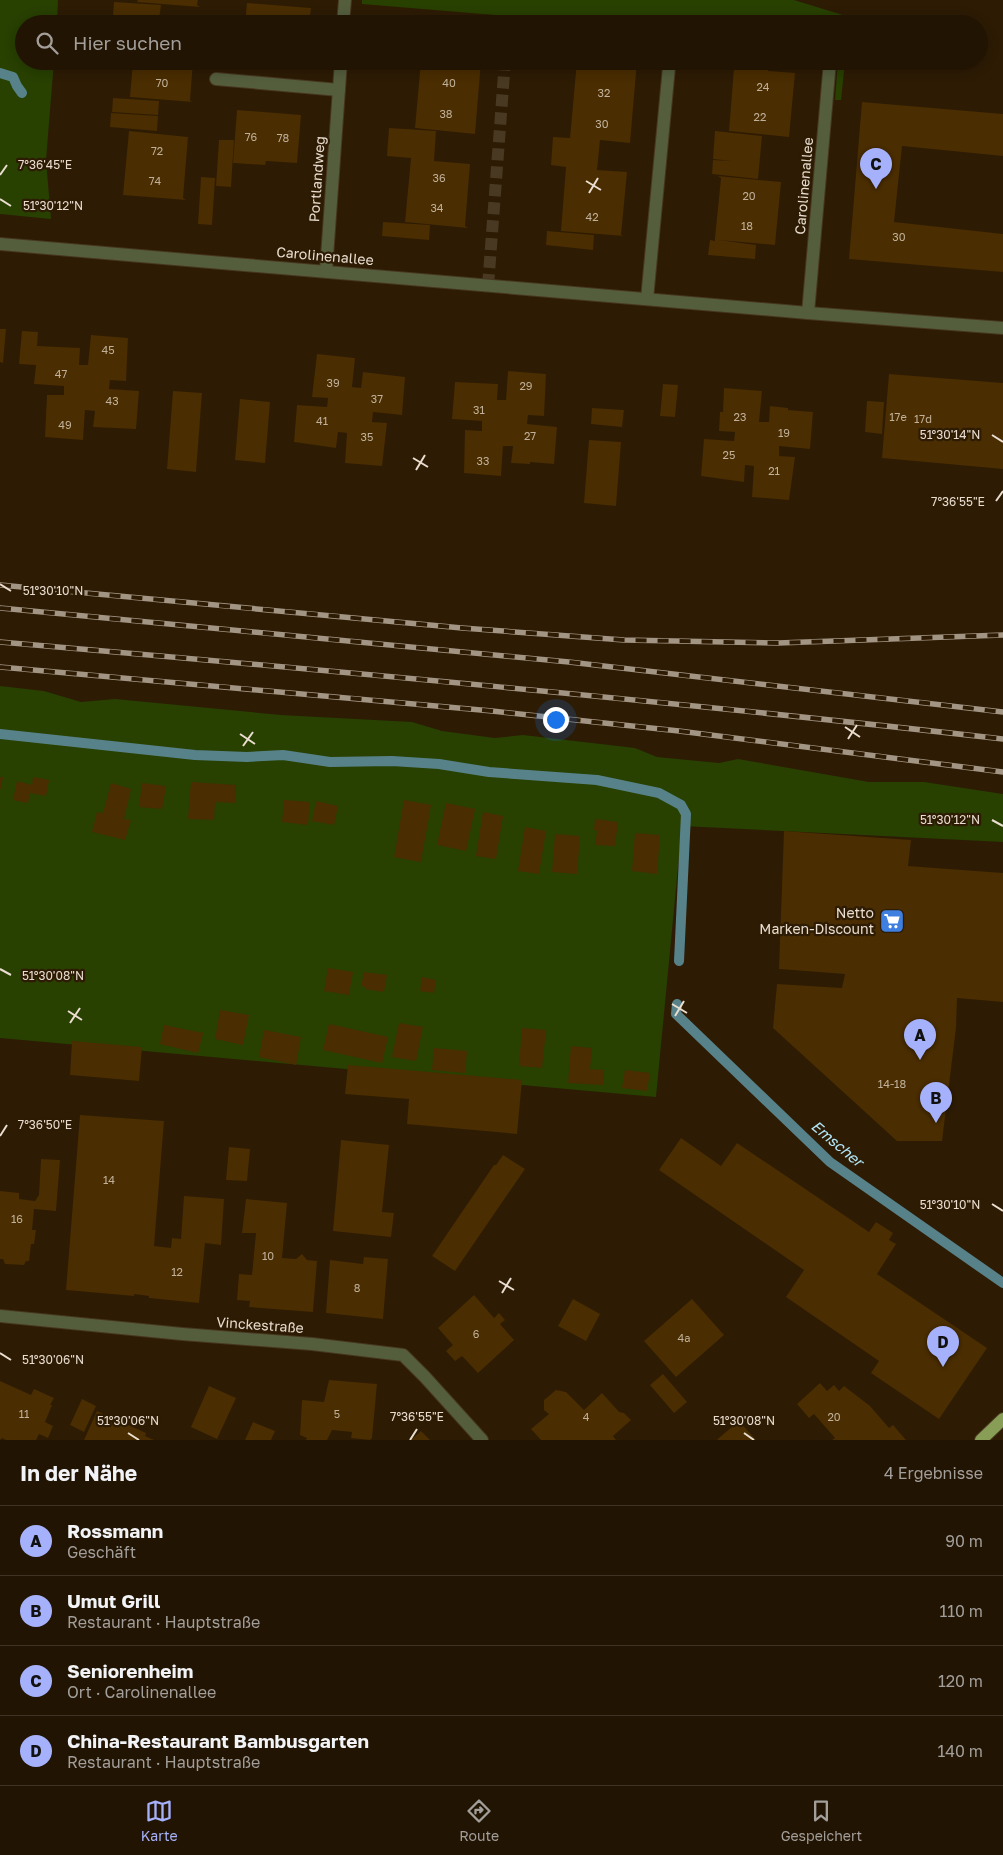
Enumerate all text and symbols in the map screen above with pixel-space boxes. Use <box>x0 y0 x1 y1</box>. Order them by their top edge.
search box <box>15 15 988 70</box>
icon: search <box>33 29 61 57</box>
text: Hier suchen <box>73 31 182 54</box>
house number: 70 <box>156 76 169 89</box>
house number: 40 <box>442 76 456 89</box>
house number: 24 <box>756 80 770 93</box>
house number: 32 <box>598 86 610 99</box>
house number: 38 <box>439 107 453 120</box>
house number: 22 <box>754 110 766 123</box>
house number: 30 <box>595 117 609 130</box>
house number: 76 <box>245 130 258 143</box>
house number: 78 <box>277 131 290 144</box>
street label: Portlandweg <box>305 135 328 223</box>
street label: Carolinenallee <box>791 137 816 235</box>
house number: 72 <box>151 144 163 157</box>
pin: C <box>860 148 892 189</box>
text: 7°36'45"E <box>18 157 72 172</box>
house number: 36 <box>432 171 446 184</box>
house number: 74 <box>149 174 162 187</box>
house number: 20 <box>742 189 756 202</box>
text: 51°30'12"N <box>23 198 83 213</box>
house number: 34 <box>430 201 444 214</box>
house number: 42 <box>585 210 599 223</box>
house number: 18 <box>741 219 753 232</box>
house number: 30 <box>892 230 906 243</box>
street label: Carolinenallee <box>276 243 374 268</box>
house number: 45 <box>101 343 115 356</box>
house number: 47 <box>55 367 67 380</box>
house number: 39 <box>326 376 340 389</box>
house number: 29 <box>519 379 533 392</box>
house number: 37 <box>371 392 383 405</box>
house number: 43 <box>105 394 119 407</box>
house number: 31 <box>473 403 485 416</box>
house number: 23 <box>734 410 746 423</box>
house number: 17e <box>889 410 907 423</box>
house number: 17d <box>914 412 932 425</box>
house number: 41 <box>316 414 328 427</box>
house number: 49 <box>58 418 72 431</box>
house number: 19 <box>778 426 790 439</box>
text: 51°30'14"N <box>920 427 980 442</box>
house number: 27 <box>524 429 536 442</box>
house number: 35 <box>361 430 373 443</box>
house number: 25 <box>723 448 735 461</box>
house number: 33 <box>477 454 489 467</box>
house number: 21 <box>768 464 780 477</box>
text: 7°36'55"E <box>931 494 985 509</box>
text: 51°30'10"N <box>23 583 83 598</box>
your location <box>543 707 569 733</box>
text: 51°30'12"N <box>920 812 980 827</box>
place label: Netto Marken-Discount <box>759 904 874 937</box>
supermarket icon: Netto Marken-Discount <box>879 908 905 934</box>
text: 51°30'08"N <box>22 968 84 983</box>
pin: A <box>904 1019 936 1060</box>
house number: 14-18 <box>878 1077 906 1090</box>
pin: B <box>920 1082 952 1123</box>
water label: Emscher <box>808 1116 869 1172</box>
text: 7°36'50"E <box>18 1117 72 1132</box>
house number: 14 <box>103 1173 115 1186</box>
text: 51°30'10"N <box>920 1197 980 1212</box>
house number: 16 <box>11 1212 23 1225</box>
house number: 10 <box>262 1249 274 1262</box>
house number: 12 <box>171 1265 183 1278</box>
house number: 8 <box>354 1281 361 1294</box>
street label: Vinckestraße <box>216 1313 304 1336</box>
pin: D <box>927 1326 959 1367</box>
house number: 6 <box>473 1327 480 1340</box>
house number: 4a <box>678 1331 690 1344</box>
text: 51°30'06"N <box>22 1352 84 1367</box>
house number: 11 <box>19 1407 29 1420</box>
house number: 5 <box>334 1407 340 1420</box>
text: 7°36'55"E <box>390 1409 444 1424</box>
house number: 4 <box>583 1410 590 1423</box>
house number: 20 <box>827 1410 841 1423</box>
text: 51°30'06"N <box>97 1413 159 1428</box>
text: 51°30'08"N <box>713 1413 775 1428</box>
text: In der Nähe <box>20 1460 137 1486</box>
text: 4 Ergebnisse <box>884 1463 983 1483</box>
text: Rossmann <box>67 1519 163 1542</box>
text: A <box>30 1531 42 1551</box>
text: 90 m <box>945 1531 983 1551</box>
text: Geschäft <box>67 1542 136 1562</box>
text: Umut Grill <box>67 1589 160 1612</box>
text: B <box>30 1601 42 1621</box>
text: 110 m <box>939 1601 983 1621</box>
text: Restaurant · Hauptstraße <box>67 1612 260 1632</box>
text: Seniorenheim <box>67 1659 193 1682</box>
text: C <box>30 1671 42 1691</box>
text: 120 m <box>938 1671 983 1691</box>
text: Ort · Carolinenallee <box>67 1682 216 1702</box>
text: China-Restaurant Bambusgarten <box>67 1729 369 1752</box>
text: D <box>30 1741 42 1761</box>
text: 140 m <box>937 1741 983 1761</box>
text: Restaurant · Hauptstraße <box>67 1752 260 1772</box>
tab: Karte <box>141 1797 178 1844</box>
tab: Route <box>459 1797 499 1844</box>
tab: Gespeichert <box>781 1797 862 1844</box>

